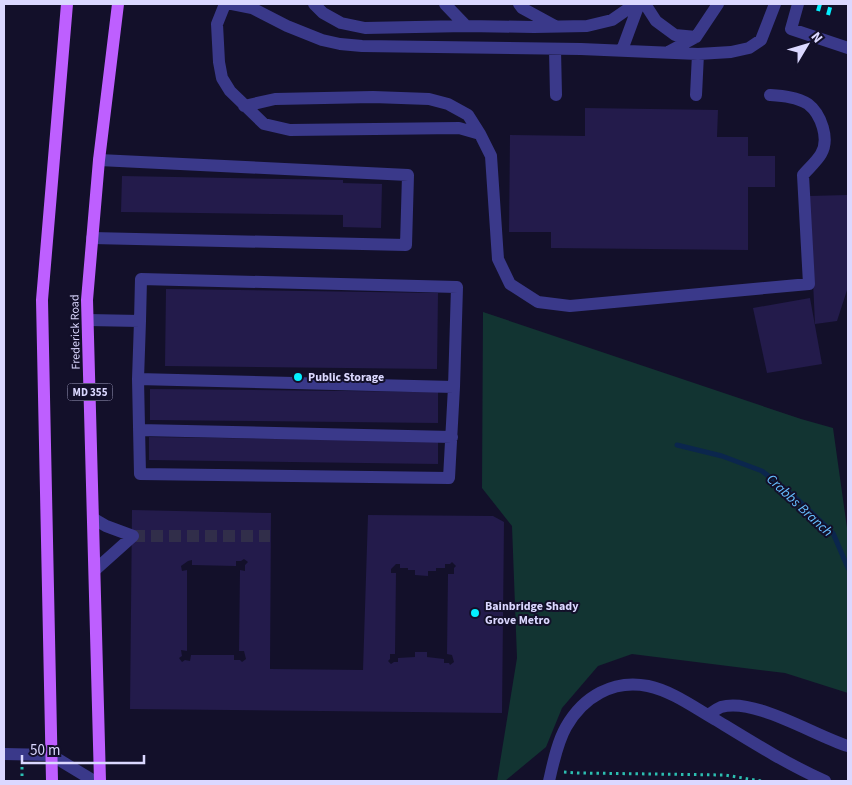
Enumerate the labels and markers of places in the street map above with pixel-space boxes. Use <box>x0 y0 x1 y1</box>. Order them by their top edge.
place label: Public Storage <box>308 369 384 386</box>
marker: Public Storage <box>292 371 304 383</box>
place label: Bainbridge Shady Grove Metro <box>485 598 579 629</box>
marker: Bainbridge Shady Grove Metro <box>469 607 481 619</box>

